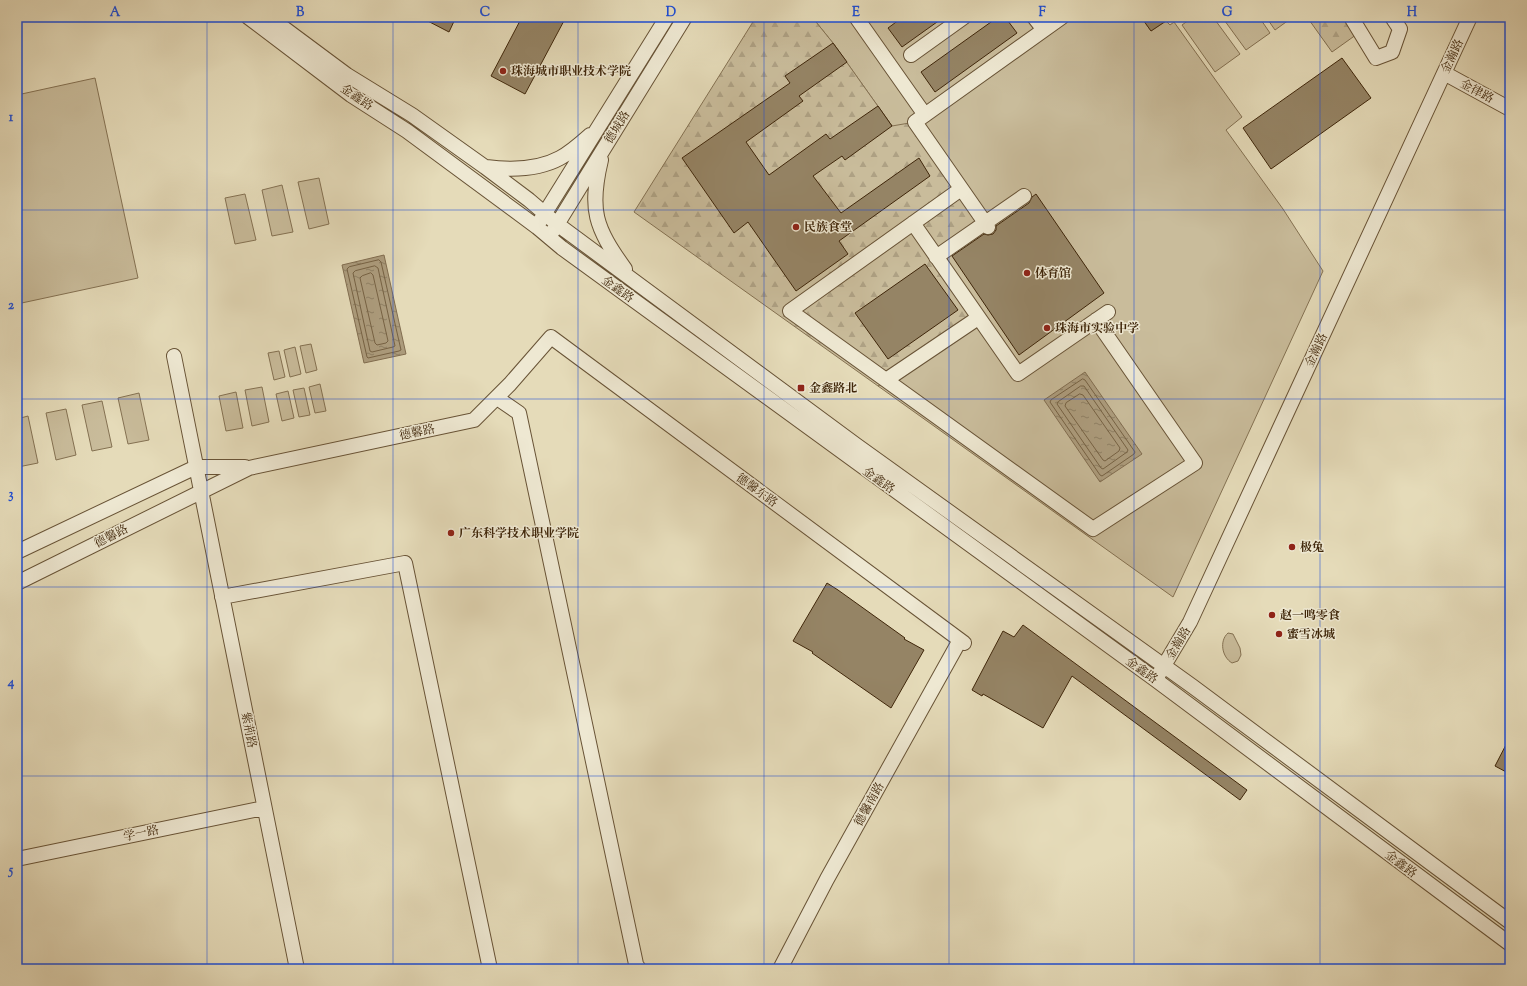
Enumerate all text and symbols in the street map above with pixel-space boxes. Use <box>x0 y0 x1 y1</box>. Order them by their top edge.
text: A <box>110 4 121 22</box>
text: B <box>296 4 305 22</box>
text: C <box>480 4 490 22</box>
text: D <box>666 4 676 22</box>
text: E <box>852 4 860 22</box>
text: F <box>1038 4 1046 22</box>
text: G <box>1222 4 1233 22</box>
text: H <box>1407 4 1418 22</box>
street label: 金瀚路 <box>1437 36 1469 77</box>
place label: 珠海城市职业技术学院 <box>511 63 631 81</box>
marker: 珠海城市职业技术学院 <box>498 66 508 76</box>
street label: 金律路 <box>1456 75 1497 108</box>
street label: 金鑫路 <box>336 80 376 115</box>
street label: 德城路 <box>601 107 635 148</box>
text: 1 <box>9 109 14 127</box>
place label: 民族食堂 <box>804 219 852 237</box>
marker: 民族食堂 <box>791 222 801 232</box>
place label: 体育馆 <box>1035 265 1071 283</box>
marker: 体育馆 <box>1022 268 1032 278</box>
street label: 金鑫路 <box>598 272 637 308</box>
text: 2 <box>8 297 15 315</box>
place label: 珠海市实验中学 <box>1055 320 1139 338</box>
marker: 珠海市实验中学 <box>1042 323 1052 333</box>
street label: 金瀚路 <box>1301 330 1333 371</box>
place label: 金鑫路北 <box>809 380 857 398</box>
marker: 金鑫路北 <box>796 383 806 393</box>
street label: 德馨路 <box>398 420 437 446</box>
street label: 金鑫路 <box>859 463 898 499</box>
street label: 德馨东路 <box>732 469 781 512</box>
text: 3 <box>8 486 14 504</box>
street label: 德馨路 <box>91 521 132 553</box>
place label: 广东科学技术职业学院 <box>459 525 579 543</box>
marker: 广东科学技术职业学院 <box>446 528 456 538</box>
place label: 极兔 <box>1300 539 1324 557</box>
marker: 极兔 <box>1287 542 1297 552</box>
place label: 赵一鸣零食 <box>1280 607 1340 625</box>
marker: 赵一鸣零食 <box>1267 610 1277 620</box>
street label: 金瀚路 <box>1162 623 1196 664</box>
place label: 蜜雪冰城 <box>1287 626 1335 644</box>
marker: 蜜雪冰城 <box>1274 629 1284 639</box>
street label: 金鑫路 <box>1122 653 1161 689</box>
text: 4 <box>7 674 15 692</box>
street label: 紫荊路 <box>236 711 260 750</box>
street label: 德馨南路 <box>850 779 889 830</box>
street label: 学一路 <box>122 821 161 847</box>
street label: 金鑫路 <box>1381 847 1420 883</box>
text: 5 <box>8 862 14 880</box>

